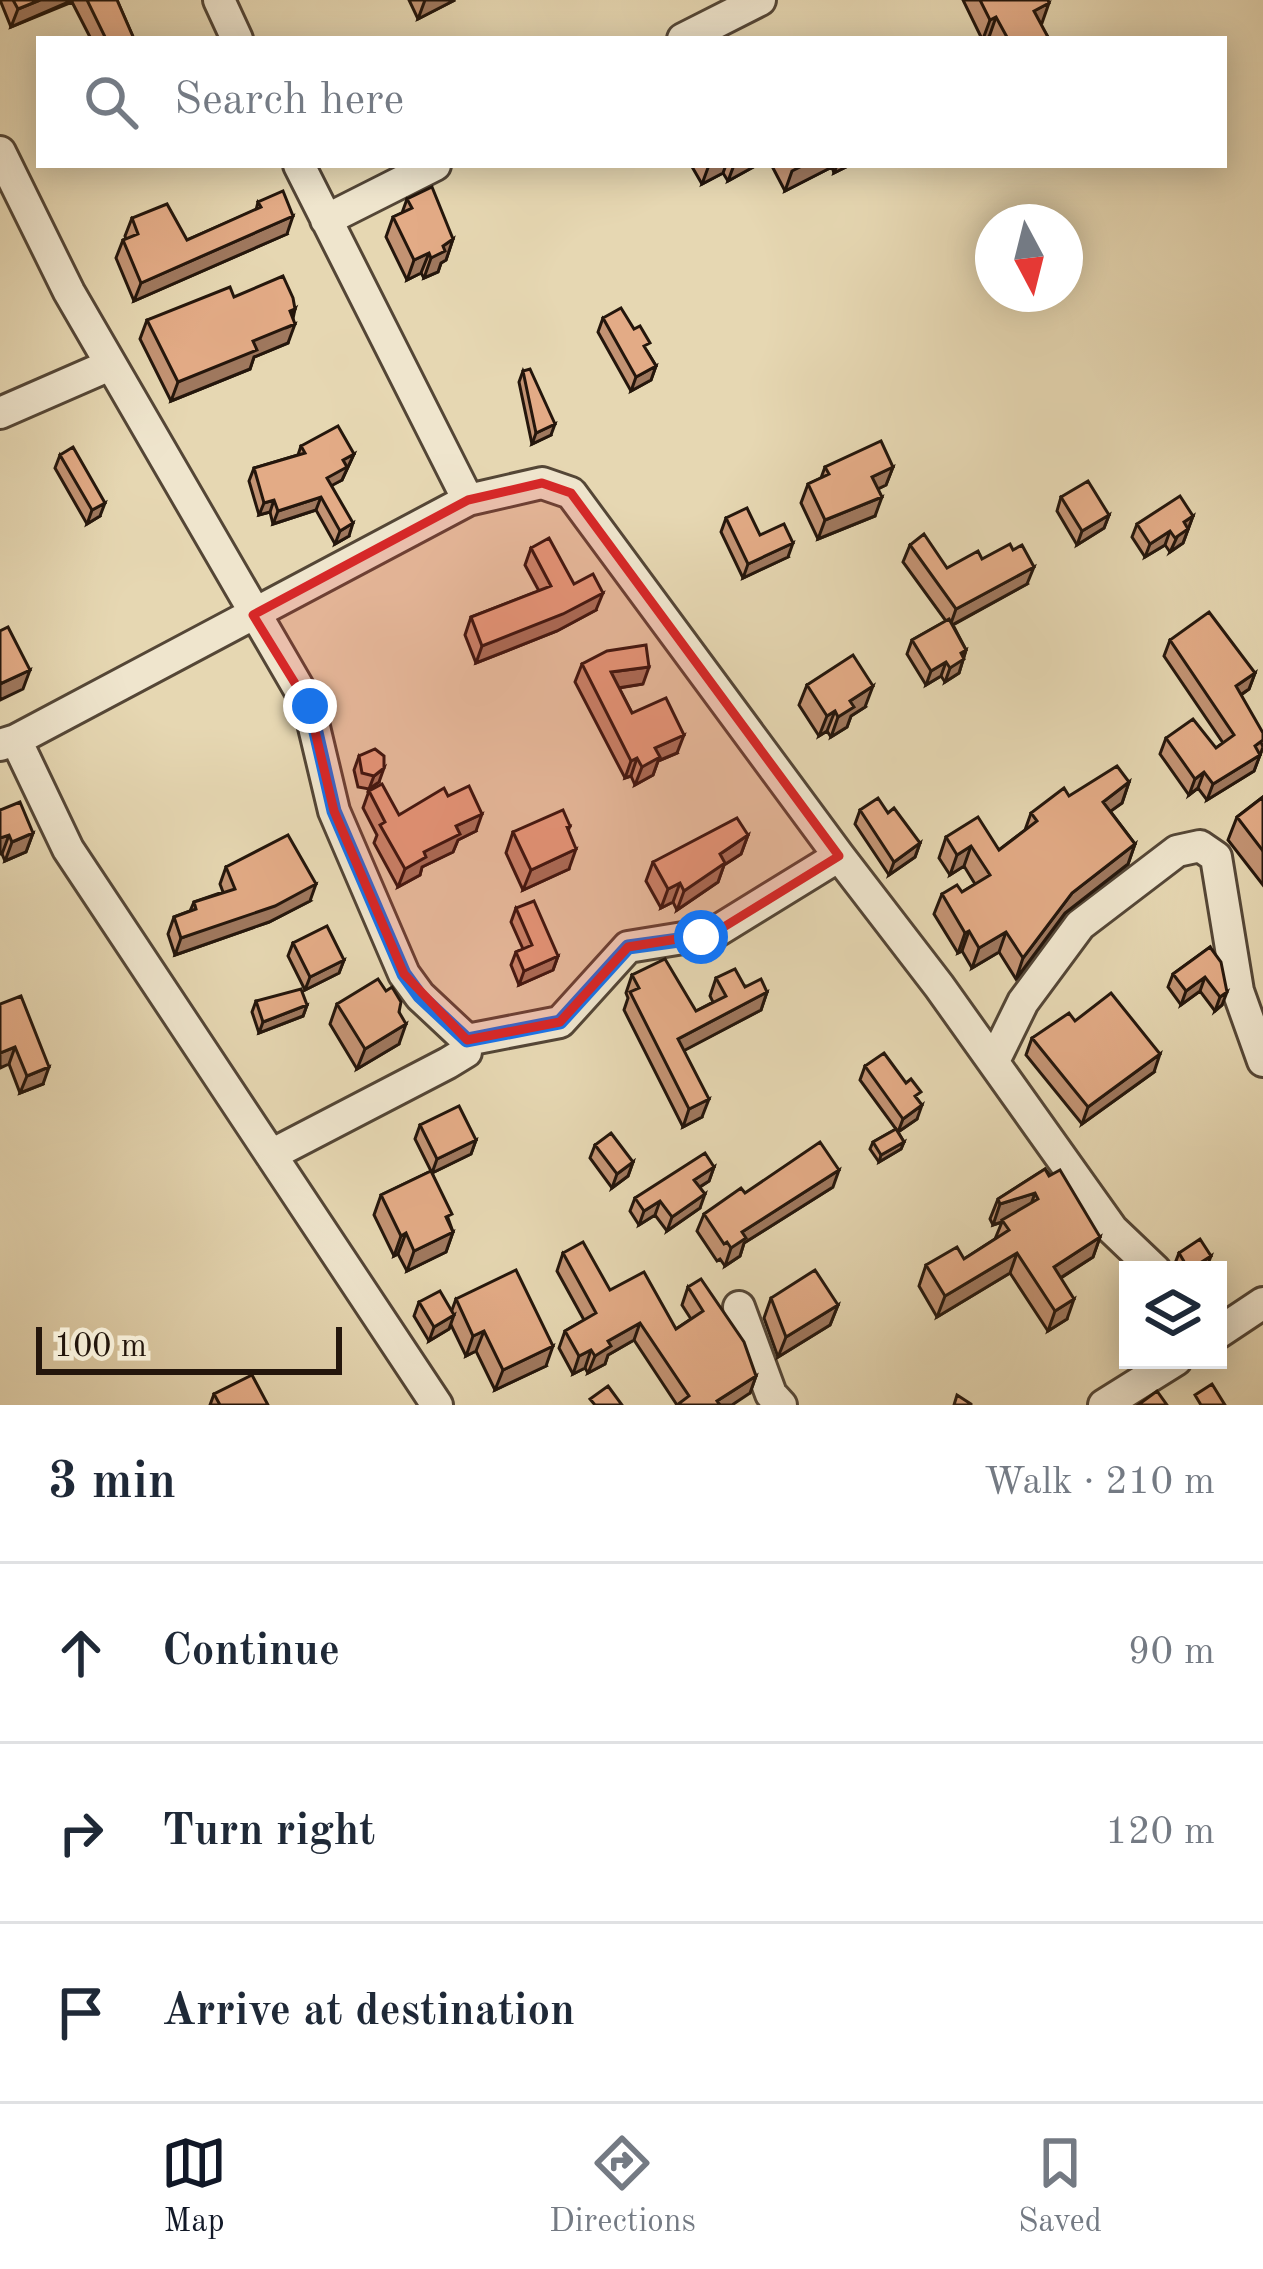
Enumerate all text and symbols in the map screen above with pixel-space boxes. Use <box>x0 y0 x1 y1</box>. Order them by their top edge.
search box <box>36 36 1227 168</box>
icon: search <box>78 69 144 135</box>
text: Search here <box>174 79 404 124</box>
north arrow <box>975 204 1083 312</box>
route end <box>283 679 337 733</box>
route start <box>674 910 728 964</box>
map controls <box>1119 1261 1227 1369</box>
button: layers <box>1119 1261 1227 1369</box>
scale bar <box>36 1321 342 1374</box>
text: 100 m <box>54 1331 147 1364</box>
text: 3 min <box>48 1458 176 1509</box>
text: Walk · 210 m <box>984 1463 1215 1502</box>
icon: ahead <box>48 1620 114 1686</box>
text: Continue <box>162 1630 340 1675</box>
text: 90 m <box>1128 1633 1215 1672</box>
icon: right <box>48 1800 114 1866</box>
text: Turn right <box>162 1810 375 1855</box>
text: 120 m <box>1105 1813 1215 1852</box>
icon: arrive <box>48 1980 114 2046</box>
text: Arrive at destination <box>162 1990 575 2035</box>
tab: Map <box>161 2130 227 2243</box>
tab: Directions <box>549 2130 696 2243</box>
tab: Saved <box>1018 2130 1102 2243</box>

